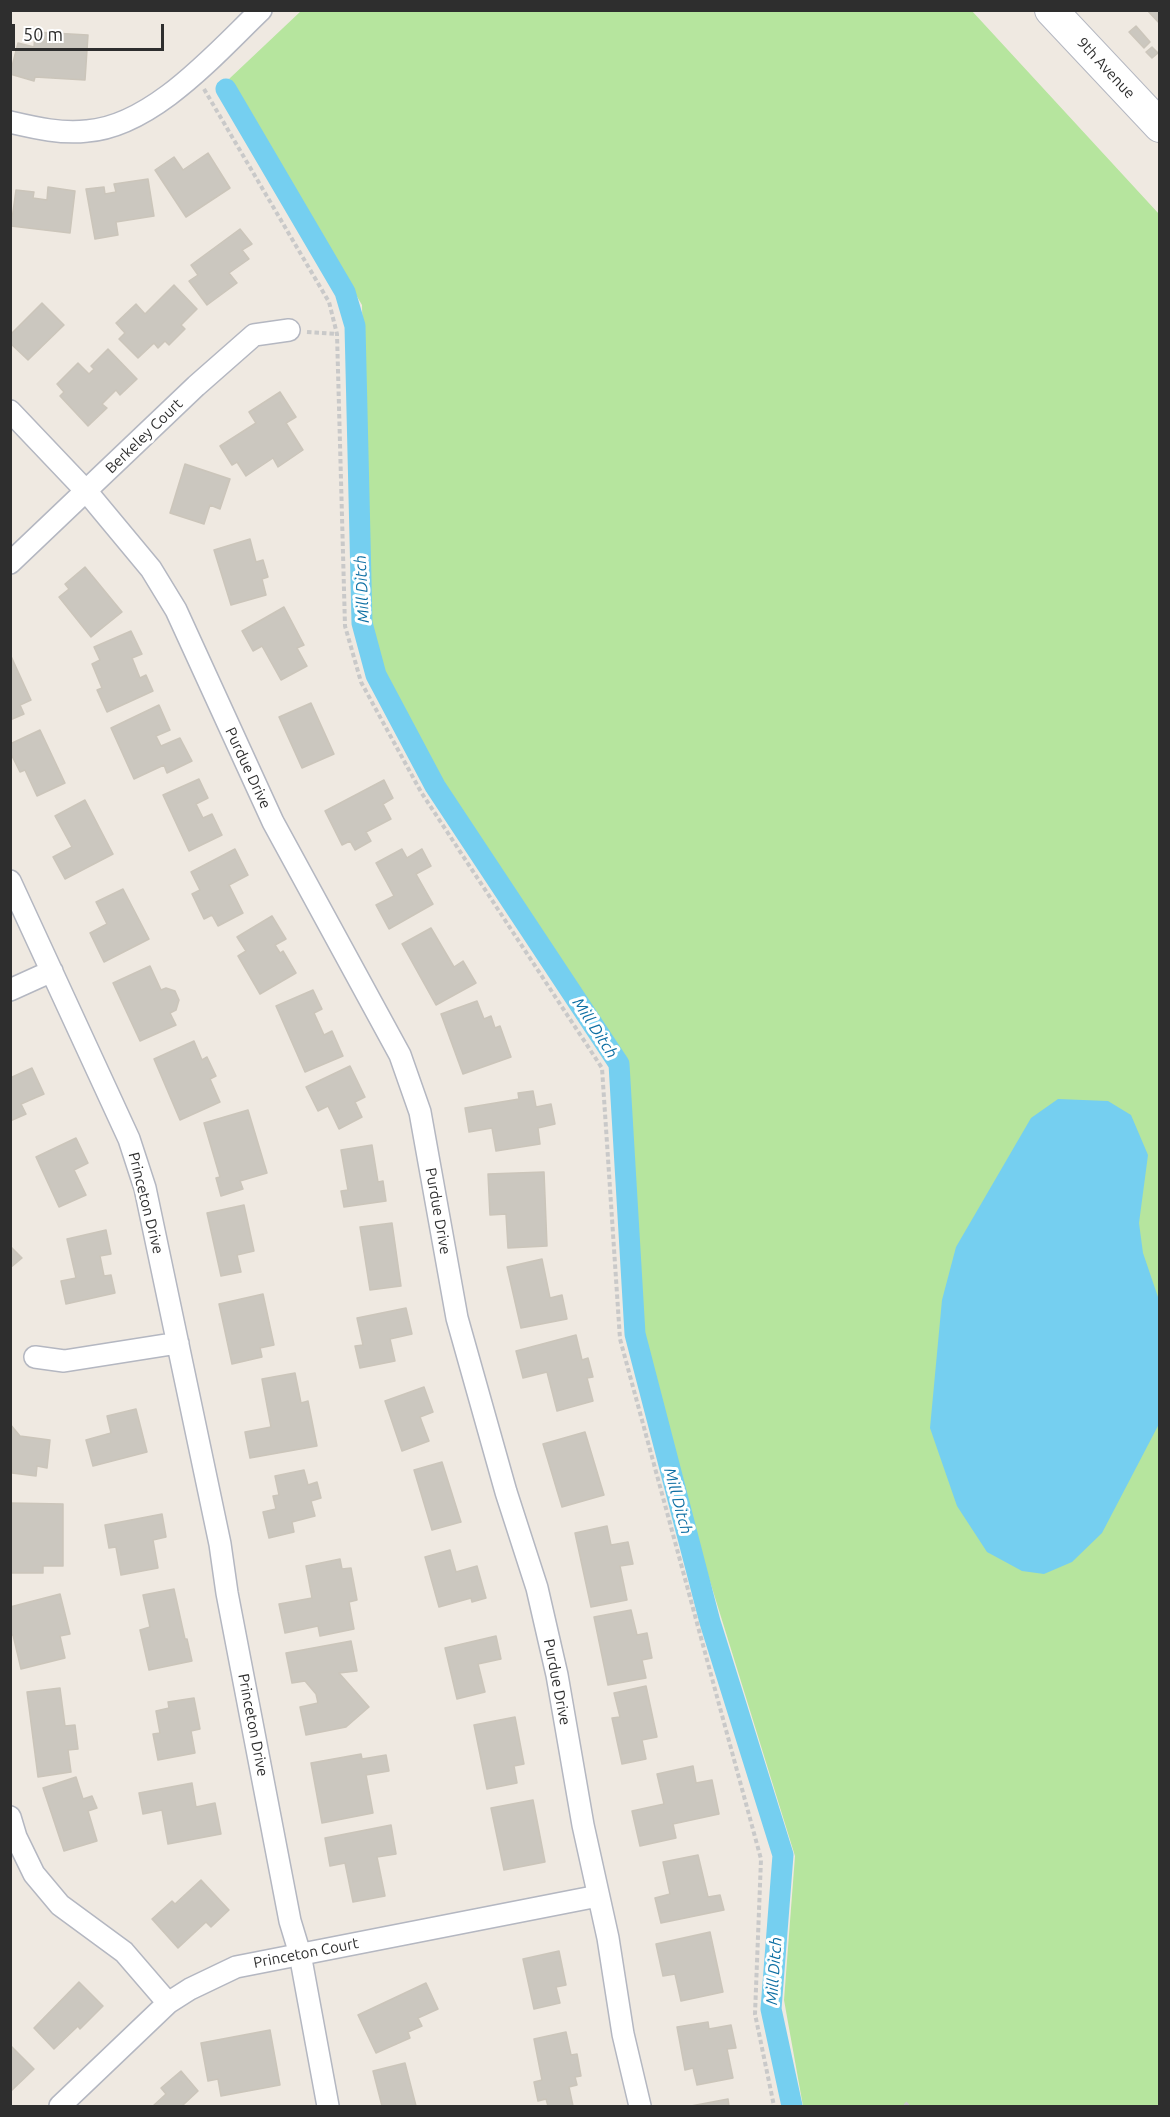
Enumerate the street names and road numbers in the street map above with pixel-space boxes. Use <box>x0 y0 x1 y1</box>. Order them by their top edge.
street label: 9th Avenue <box>1073 34 1139 102</box>
street label: Berkeley Court <box>102 395 186 477</box>
street label: Purdue Drive <box>221 724 275 812</box>
street label: Princeton Drive <box>125 1150 167 1256</box>
street label: Purdue Drive <box>422 1166 454 1256</box>
street label: Purdue Drive <box>540 1637 574 1727</box>
street label: Princeton Drive <box>234 1672 272 1778</box>
street label: Princeton Court <box>252 1934 360 1972</box>

